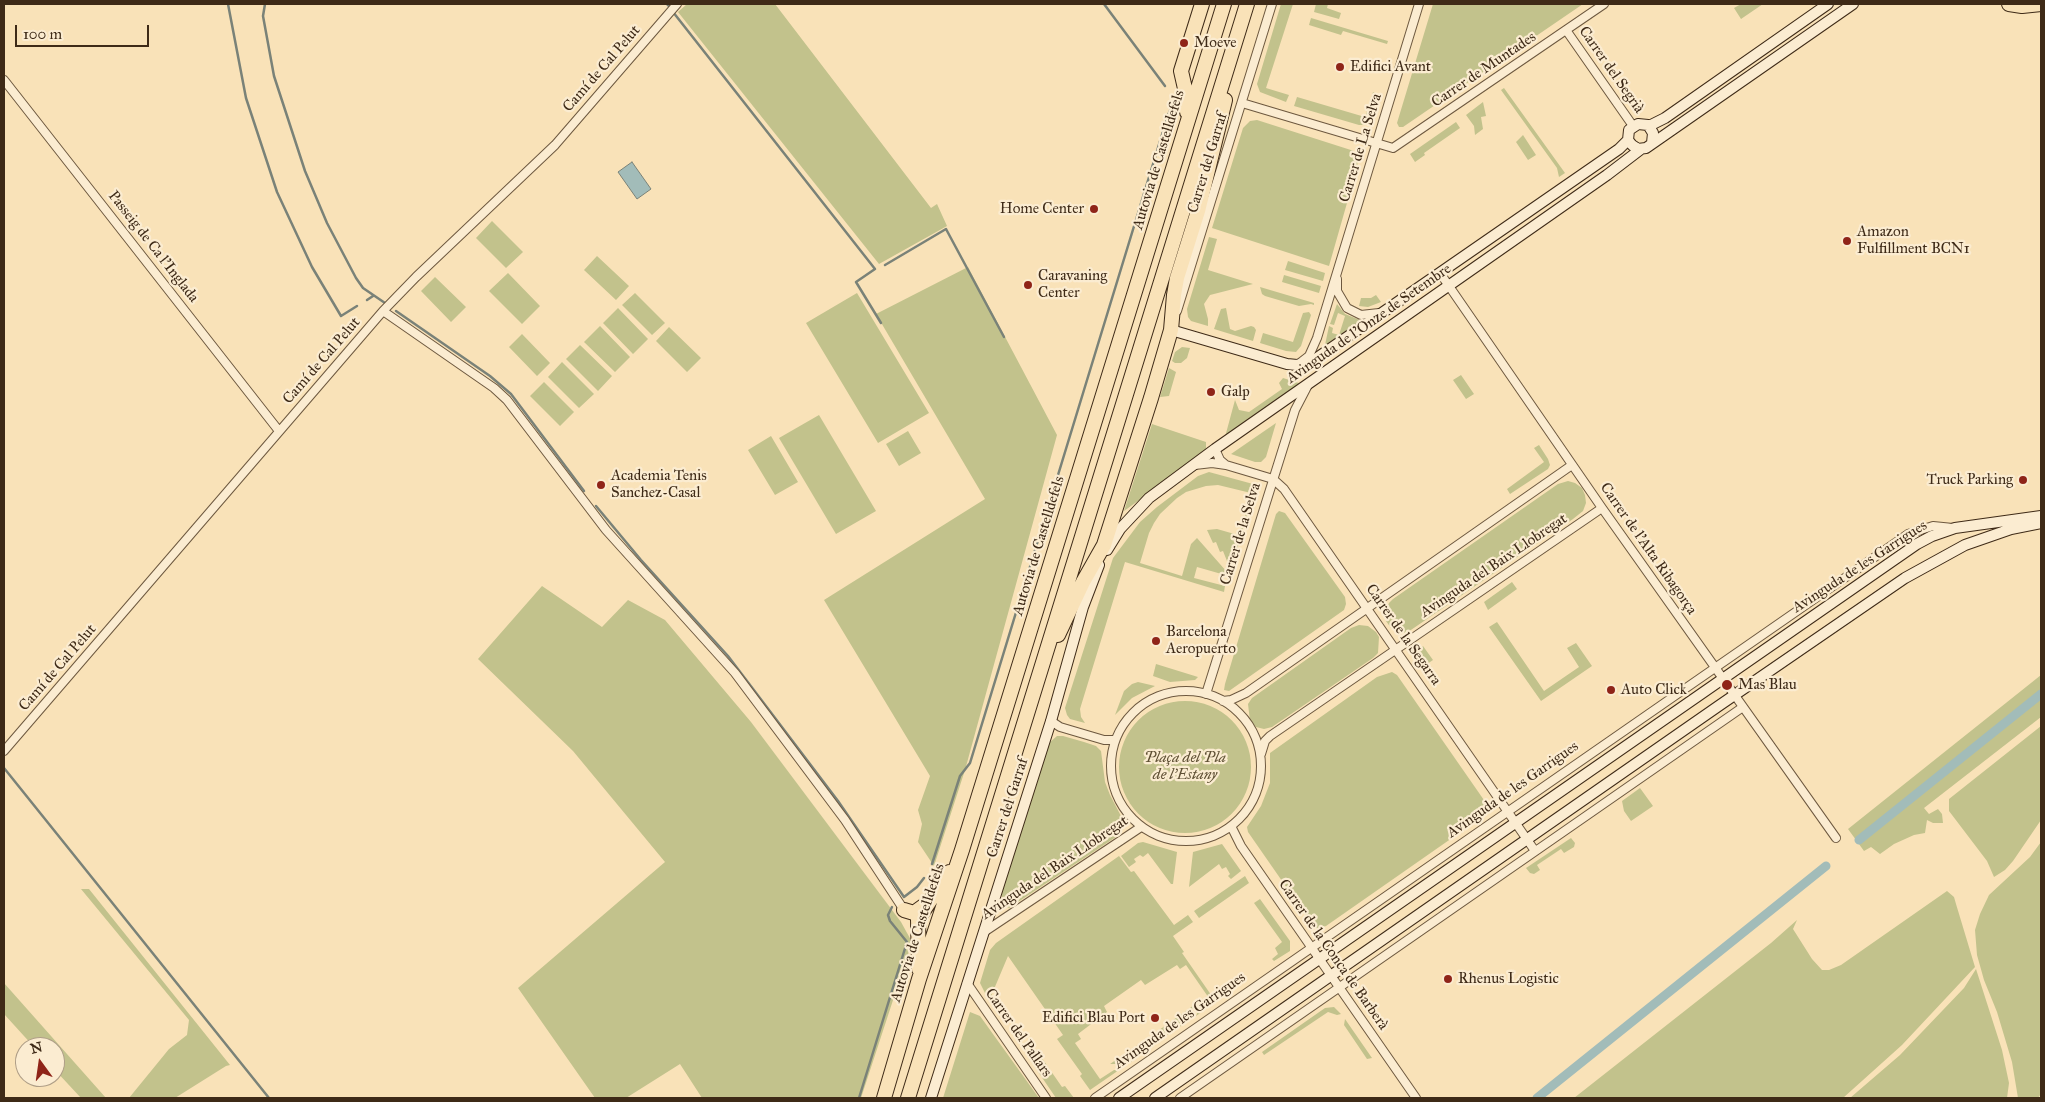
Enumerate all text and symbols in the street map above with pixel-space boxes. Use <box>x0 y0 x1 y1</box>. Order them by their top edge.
scale bar <box>18 15 151 47</box>
street label: Camí de Cal Pelut <box>559 22 645 116</box>
street label: Carrer del Segrià <box>1574 23 1648 117</box>
text: 100 m <box>23 25 62 43</box>
street label: Carrer de Muntades <box>1428 28 1540 112</box>
place label: Moeve <box>1194 34 1236 52</box>
marker: Moeve <box>1178 37 1190 49</box>
place label: Edifici Avant <box>1350 58 1431 76</box>
marker: Edifici Avant <box>1334 61 1346 73</box>
street label: Autovia de Castelldefels <box>1129 88 1189 232</box>
street label: Carrer de La Selva <box>1336 91 1386 205</box>
street label: Carrer del Garraf <box>1184 111 1232 215</box>
street label: Passeig de Ca l'Inglada <box>104 188 202 306</box>
place label: Home Center <box>1000 200 1084 218</box>
marker: Home Center <box>1088 203 1100 215</box>
place label: Amazon Fulfillment BCN1 <box>1857 223 1970 258</box>
marker: Amazon Fulfillment BCN1 <box>1841 235 1853 247</box>
street label: Avinguda de l'Onze de Setembre <box>1283 260 1455 388</box>
place label: Caravaning Center <box>1038 267 1107 302</box>
marker: Caravaning Center <box>1022 279 1034 291</box>
street label: Camí de Cal Pelut <box>279 314 365 408</box>
place label: Galp <box>1221 383 1250 401</box>
marker: Galp <box>1205 386 1217 398</box>
place label: Academia Tenis Sanchez-Casal <box>611 467 707 502</box>
place label: Truck Parking <box>1927 471 2013 489</box>
street label: Autovia de Castelldefels <box>1009 474 1069 618</box>
marker: Truck Parking <box>2017 474 2029 486</box>
marker: Academia Tenis Sanchez-Casal <box>595 479 607 491</box>
street label: Carrer de l'Alta Ribagorça <box>1596 480 1700 618</box>
street label: Carrer de la Selva <box>1217 481 1265 587</box>
street label: Avinguda del Baix Llobregat <box>1417 510 1571 622</box>
street label: Avinguda de les Garrigues <box>1789 517 1931 617</box>
street label: Carrer de la Segarra <box>1361 581 1445 689</box>
street label: Camí de Cal Pelut <box>15 621 101 715</box>
place label: Barcelona Aeropuerto <box>1166 623 1236 658</box>
marker: Barcelona Aeropuerto <box>1150 635 1162 647</box>
place label: Mas Blau <box>1738 676 1797 694</box>
marker: Mas Blau <box>1720 678 1734 692</box>
place label: Auto Click <box>1621 681 1687 699</box>
marker: Auto Click <box>1605 684 1617 696</box>
street label: Avinguda de les Garrigues <box>1444 738 1582 842</box>
park label: Plaça del Pla de l'Estany <box>1144 749 1226 784</box>
street label: Carrer del Garraf <box>983 756 1033 860</box>
street label: Avinguda del Baix Llobregat <box>978 812 1132 924</box>
street label: Autovia de Castelldefels <box>887 861 949 1005</box>
street label: Carrer de la Conca de Barberà <box>1274 876 1392 1034</box>
street label: Avinguda de les Garrigues <box>1111 969 1249 1073</box>
place label: Rhenus Logistic <box>1458 970 1559 988</box>
marker: Rhenus Logistic <box>1442 973 1454 985</box>
street label: Carrer del Pallars <box>981 985 1055 1081</box>
place label: Edifici Blau Port <box>1042 1009 1145 1027</box>
marker: Edifici Blau Port <box>1149 1012 1161 1024</box>
north arrow <box>15 1037 65 1087</box>
text: N <box>29 1038 44 1058</box>

